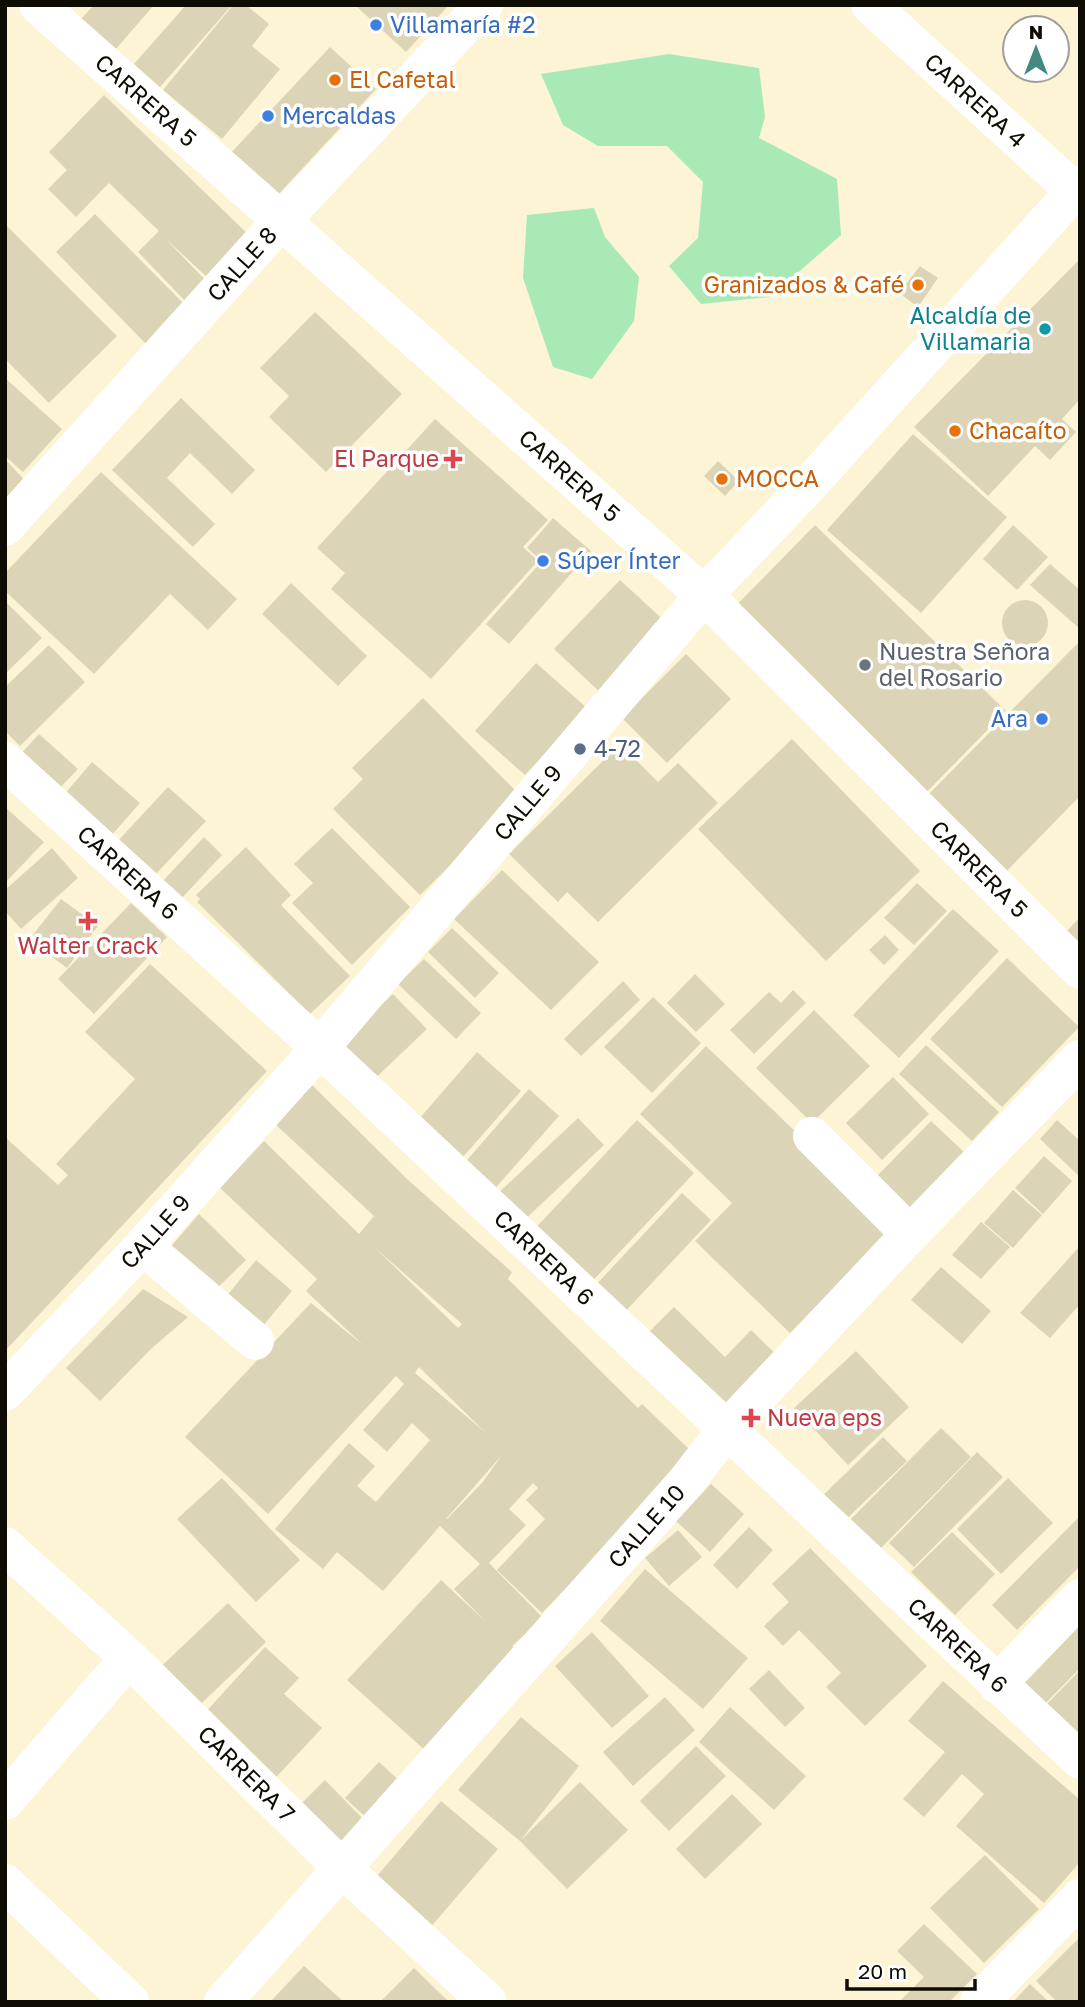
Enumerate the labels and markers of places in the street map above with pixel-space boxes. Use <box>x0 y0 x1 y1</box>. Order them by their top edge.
place label: Villamaría #2 <box>390 10 536 38</box>
marker: Villamaría #2 <box>368 17 384 33</box>
place label: El Cafetal <box>349 65 456 93</box>
marker: El Cafetal <box>327 72 343 88</box>
place label: Mercaldas <box>282 101 396 129</box>
marker: Mercaldas <box>260 108 276 124</box>
place label: Granizados & Café <box>704 270 904 298</box>
marker: Granizados & Café <box>910 277 926 293</box>
place label: Alcaldía de Villamaria <box>910 301 1031 355</box>
marker: Alcaldía de Villamaria <box>1037 321 1053 337</box>
place label: Chacaíto <box>969 416 1066 444</box>
marker: Chacaíto <box>947 423 963 439</box>
place label: El Parque <box>334 444 439 472</box>
marker: El Parque <box>445 451 461 467</box>
place label: MOCCA <box>736 464 819 492</box>
marker: MOCCA <box>714 471 730 487</box>
place label: Súper Ínter <box>557 546 681 574</box>
marker: Súper Ínter <box>535 553 551 569</box>
place label: Nuestra Señora del Rosario <box>879 637 1050 691</box>
marker: Nuestra Señora del Rosario <box>857 657 873 673</box>
place label: Ara <box>991 704 1028 732</box>
marker: Ara <box>1034 711 1050 727</box>
place label: 4-72 <box>594 734 641 762</box>
marker: 4-72 <box>572 741 588 757</box>
marker: Walter Crack <box>80 913 96 929</box>
place label: Walter Crack <box>17 931 159 959</box>
place label: Nueva eps <box>767 1403 882 1431</box>
marker: Nueva eps <box>741 1408 761 1428</box>

